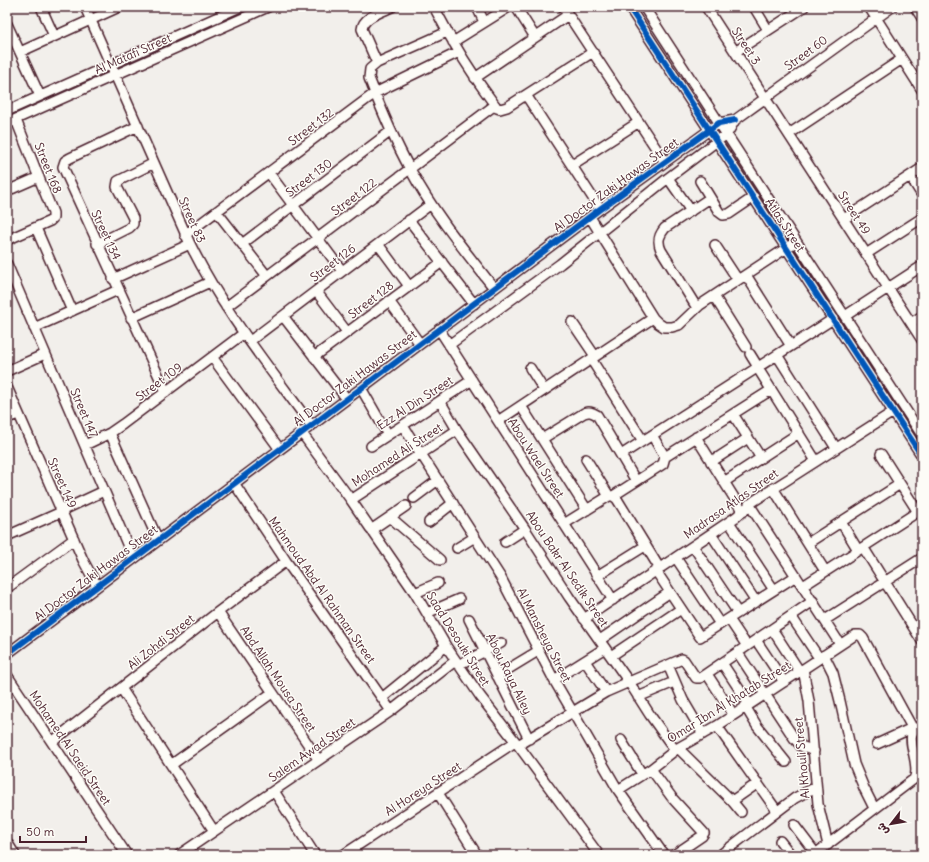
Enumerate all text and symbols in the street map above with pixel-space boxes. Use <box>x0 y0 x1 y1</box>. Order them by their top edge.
street label: Street 3 <box>729 24 764 67</box>
street label: Al Matafi Street <box>92 30 173 77</box>
street label: Street 60 <box>781 32 830 73</box>
street label: Street 132 <box>285 104 337 149</box>
street label: Al Doctor Zaki Hawas Street <box>550 134 681 235</box>
street label: Street 168 <box>31 140 65 195</box>
street label: Street 130 <box>282 155 335 200</box>
street label: Street 122 <box>328 174 380 218</box>
street label: Street 49 <box>835 188 874 237</box>
street label: Street 83 <box>176 195 209 245</box>
street label: Atlas Street <box>762 195 808 255</box>
street label: Street 134 <box>88 207 125 262</box>
street label: Street 126 <box>307 241 358 285</box>
street label: Street 128 <box>345 278 396 322</box>
street label: Al Doctor Zaki Hawas Street <box>290 326 419 429</box>
street label: Street 109 <box>132 359 185 404</box>
street label: Ezz Al Din Street <box>374 372 456 433</box>
street label: Street 147 <box>67 386 102 440</box>
street label: Abou Wael Street <box>505 415 568 501</box>
street label: Mohamed Ali Street <box>349 420 445 489</box>
street label: Street 149 <box>45 455 80 510</box>
street label: Madrasa Atlas Street <box>681 465 781 542</box>
street label: Abou Bakr Al Sedik Street <box>523 508 612 630</box>
street label: Mahmoud Abd Al Rahman Street <box>266 513 379 666</box>
street label: Al Doctor Zaki Hawas Street <box>31 521 160 624</box>
street label: Al Mansheya Street <box>514 585 575 685</box>
street label: Saad Desouki Street <box>423 589 493 689</box>
street label: Ali Zohdi Street <box>124 611 197 672</box>
street label: Abd Allah Mousa Street <box>237 623 319 735</box>
street label: Abou Raya Alley <box>483 631 536 717</box>
street label: Omar Ibn Al Khatab Street <box>664 657 793 746</box>
street label: Mohamed Al Saeid Street <box>26 688 114 808</box>
street label: Salem Awad Street <box>266 714 358 785</box>
street label: Al Khouli Street <box>790 717 813 799</box>
street label: Al Horeya Street <box>382 758 464 819</box>
north arrow <box>871 804 911 844</box>
scale bar <box>20 818 86 844</box>
text: ش <box>873 820 892 838</box>
text: 50 m <box>26 824 55 839</box>

